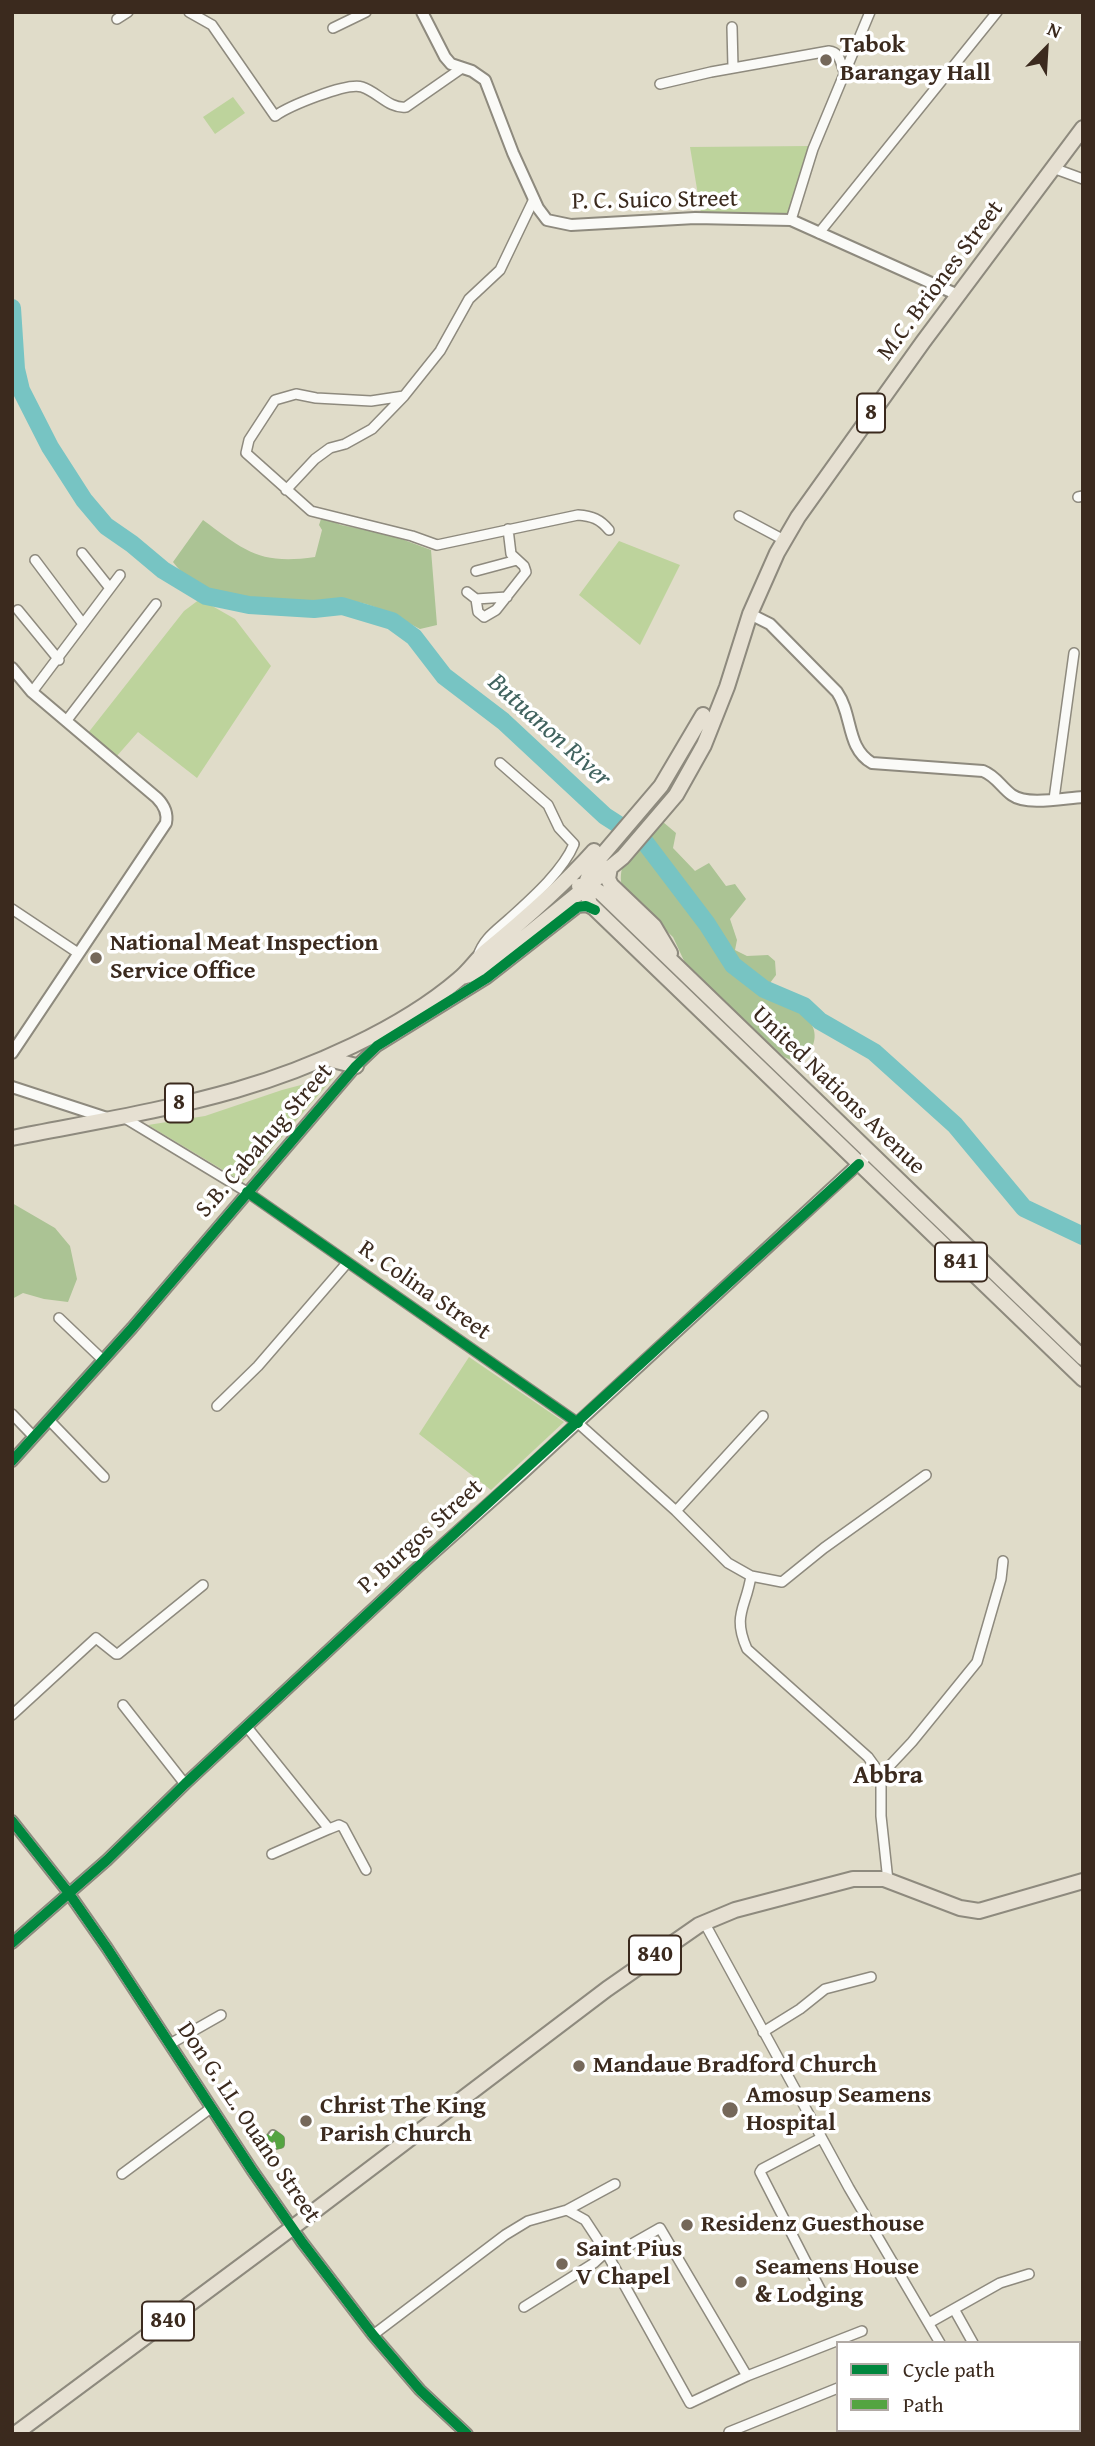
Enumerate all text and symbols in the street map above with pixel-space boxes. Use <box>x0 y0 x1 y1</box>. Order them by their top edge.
north arrow <box>1011 14 1081 84</box>
text: N <box>1043 14 1066 45</box>
place label: Tabok Barangay Hall <box>840 32 991 88</box>
marker: Tabok Barangay Hall <box>818 52 834 68</box>
street label: P. C. Suico Street <box>572 185 738 217</box>
street label: M.C. Briones Street <box>872 196 1010 366</box>
road number: 8 <box>857 394 885 432</box>
water label: Butuanon River <box>481 668 617 794</box>
place label: National Meat Inspection Service Office <box>110 930 379 986</box>
marker: National Meat Inspection Service Office <box>88 950 104 966</box>
street label: United Nations Avenue <box>745 1001 931 1181</box>
street label: S.B. Cabahug Street <box>190 1058 340 1224</box>
road number: 8 <box>165 1084 193 1122</box>
street label: R. Colina Street <box>352 1235 496 1347</box>
road number: 841 <box>935 1242 987 1282</box>
street label: P. Burgos Street <box>353 1473 489 1601</box>
district label: Abbra <box>853 1760 923 1792</box>
road number: 840 <box>629 1936 681 1974</box>
street label: Don G. LL. Ouano Street <box>170 2017 326 2229</box>
place label: Mandaue Bradford Church <box>593 2052 877 2080</box>
marker: Mandaue Bradford Church <box>571 2058 587 2074</box>
place label: Amosup Seamens Hospital <box>746 2082 931 2138</box>
place label: Christ The King Parish Church <box>320 2093 486 2149</box>
marker: Amosup Seamens Hospital <box>720 2100 740 2120</box>
marker: Christ The King Parish Church <box>298 2113 314 2129</box>
place label: Residenz Guesthouse <box>701 2211 924 2239</box>
marker: Residenz Guesthouse <box>679 2217 695 2233</box>
place label: Saint Pius V Chapel <box>576 2236 682 2292</box>
place label: Seamens House & Lodging <box>755 2254 919 2310</box>
marker: Saint Pius V Chapel <box>554 2256 570 2272</box>
marker: Seamens House & Lodging <box>733 2274 749 2290</box>
road number: 840 <box>142 2302 194 2340</box>
legend <box>836 2341 1081 2432</box>
text: Cycle path <box>903 2354 995 2385</box>
text: Path <box>903 2389 943 2420</box>

